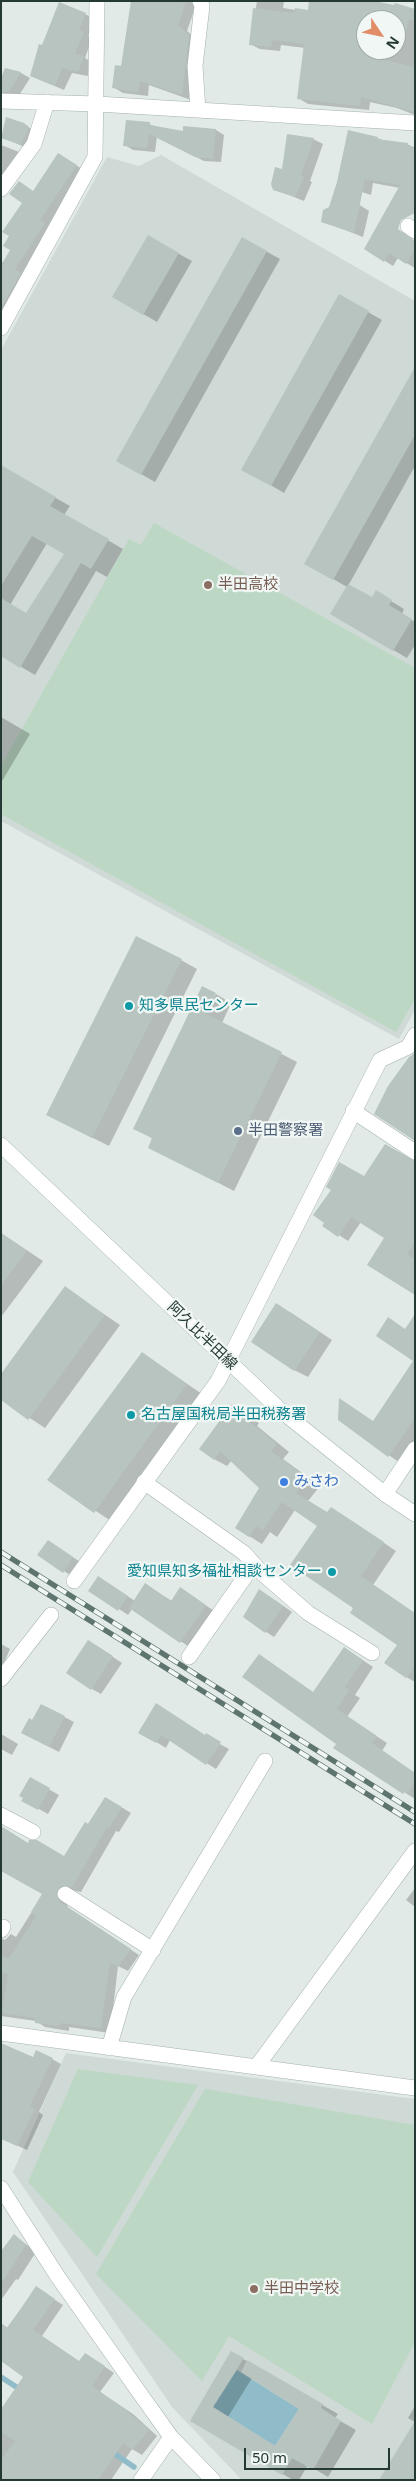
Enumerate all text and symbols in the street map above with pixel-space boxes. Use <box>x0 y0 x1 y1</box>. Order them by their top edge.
north arrow <box>356 10 406 60</box>
text: N <box>382 33 404 53</box>
place label: 半田高校 <box>218 576 278 594</box>
marker: 半田高校 <box>202 579 214 591</box>
place label: 知多県民センター <box>139 997 259 1015</box>
marker: 知多県民センター <box>123 1000 135 1012</box>
place label: 半田警察署 <box>248 1122 323 1140</box>
marker: 半田警察署 <box>232 1125 244 1137</box>
street label: 阿久比半田線 <box>163 1298 241 1374</box>
place label: 名古屋国税局半田税務署 <box>141 1406 306 1424</box>
marker: 名古屋国税局半田税務署 <box>125 1409 137 1421</box>
place label: みさわ <box>294 1473 339 1491</box>
marker: みさわ <box>278 1476 290 1488</box>
place label: 愛知県知多福祉相談センター <box>127 1563 322 1581</box>
marker: 愛知県知多福祉相談センター <box>326 1566 338 1578</box>
place label: 半田中学校 <box>264 2280 339 2298</box>
marker: 半田中学校 <box>248 2283 260 2295</box>
scale bar <box>246 2438 392 2470</box>
text: 50 m <box>252 2447 287 2467</box>

